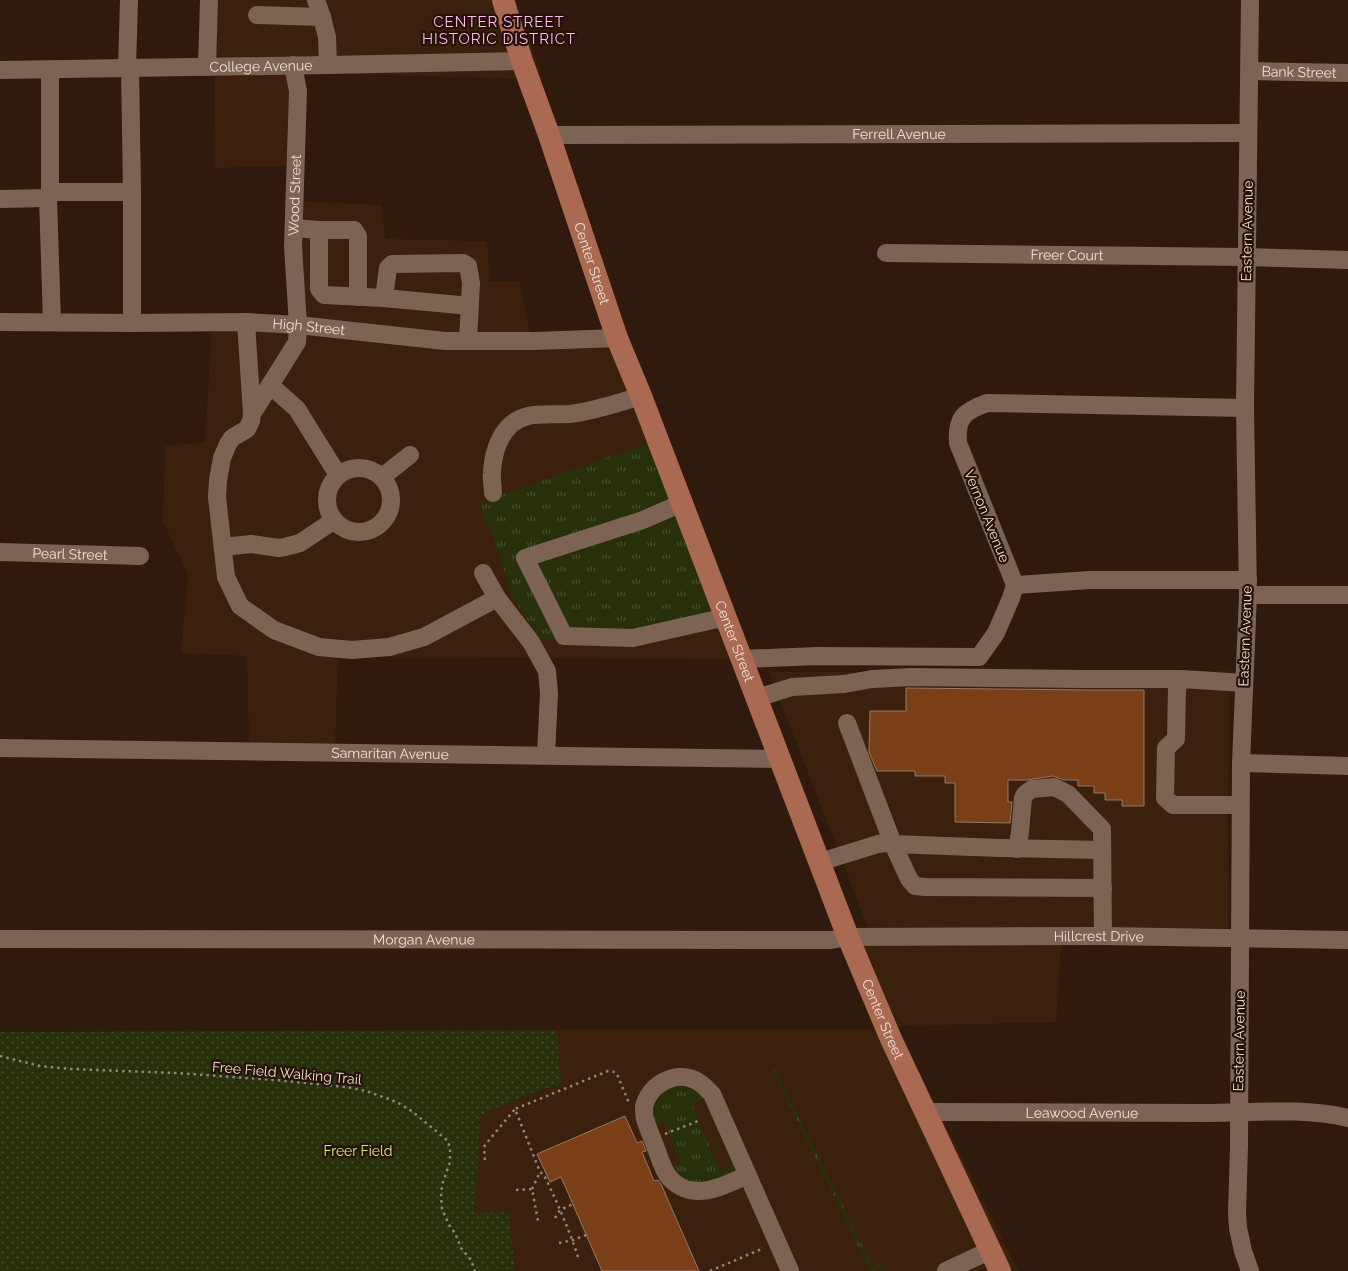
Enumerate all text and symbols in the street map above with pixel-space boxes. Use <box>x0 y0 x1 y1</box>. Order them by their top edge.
district label: CENTER STREET HISTORIC DISTRICT <box>422 13 576 48</box>
street label: College Avenue <box>209 57 313 75</box>
street label: Bank Street <box>1261 63 1337 81</box>
street label: Ferrell Avenue <box>852 126 946 142</box>
street label: Wood Street <box>285 154 304 236</box>
street label: Eastern Avenue <box>1238 180 1256 282</box>
street label: Center Street <box>571 220 613 307</box>
street label: Freer Court <box>1030 247 1104 263</box>
street label: High Street <box>272 316 346 338</box>
street label: Vernon Avenue <box>961 467 1013 565</box>
street label: Pearl Street <box>32 545 108 563</box>
street label: Eastern Avenue <box>1235 585 1255 687</box>
street label: Center Street <box>712 598 758 684</box>
street label: Samaritan Avenue <box>331 745 449 762</box>
street label: Hillcrest Drive <box>1054 928 1144 945</box>
street label: Morgan Avenue <box>373 931 475 948</box>
street label: Center Street <box>859 977 907 1062</box>
street label: Eastern Avenue <box>1230 990 1248 1092</box>
street label: Free Field Walking Trail <box>212 1058 363 1088</box>
street label: Leawood Avenue <box>1026 1105 1138 1121</box>
park label: Freer Field <box>323 1143 393 1159</box>

